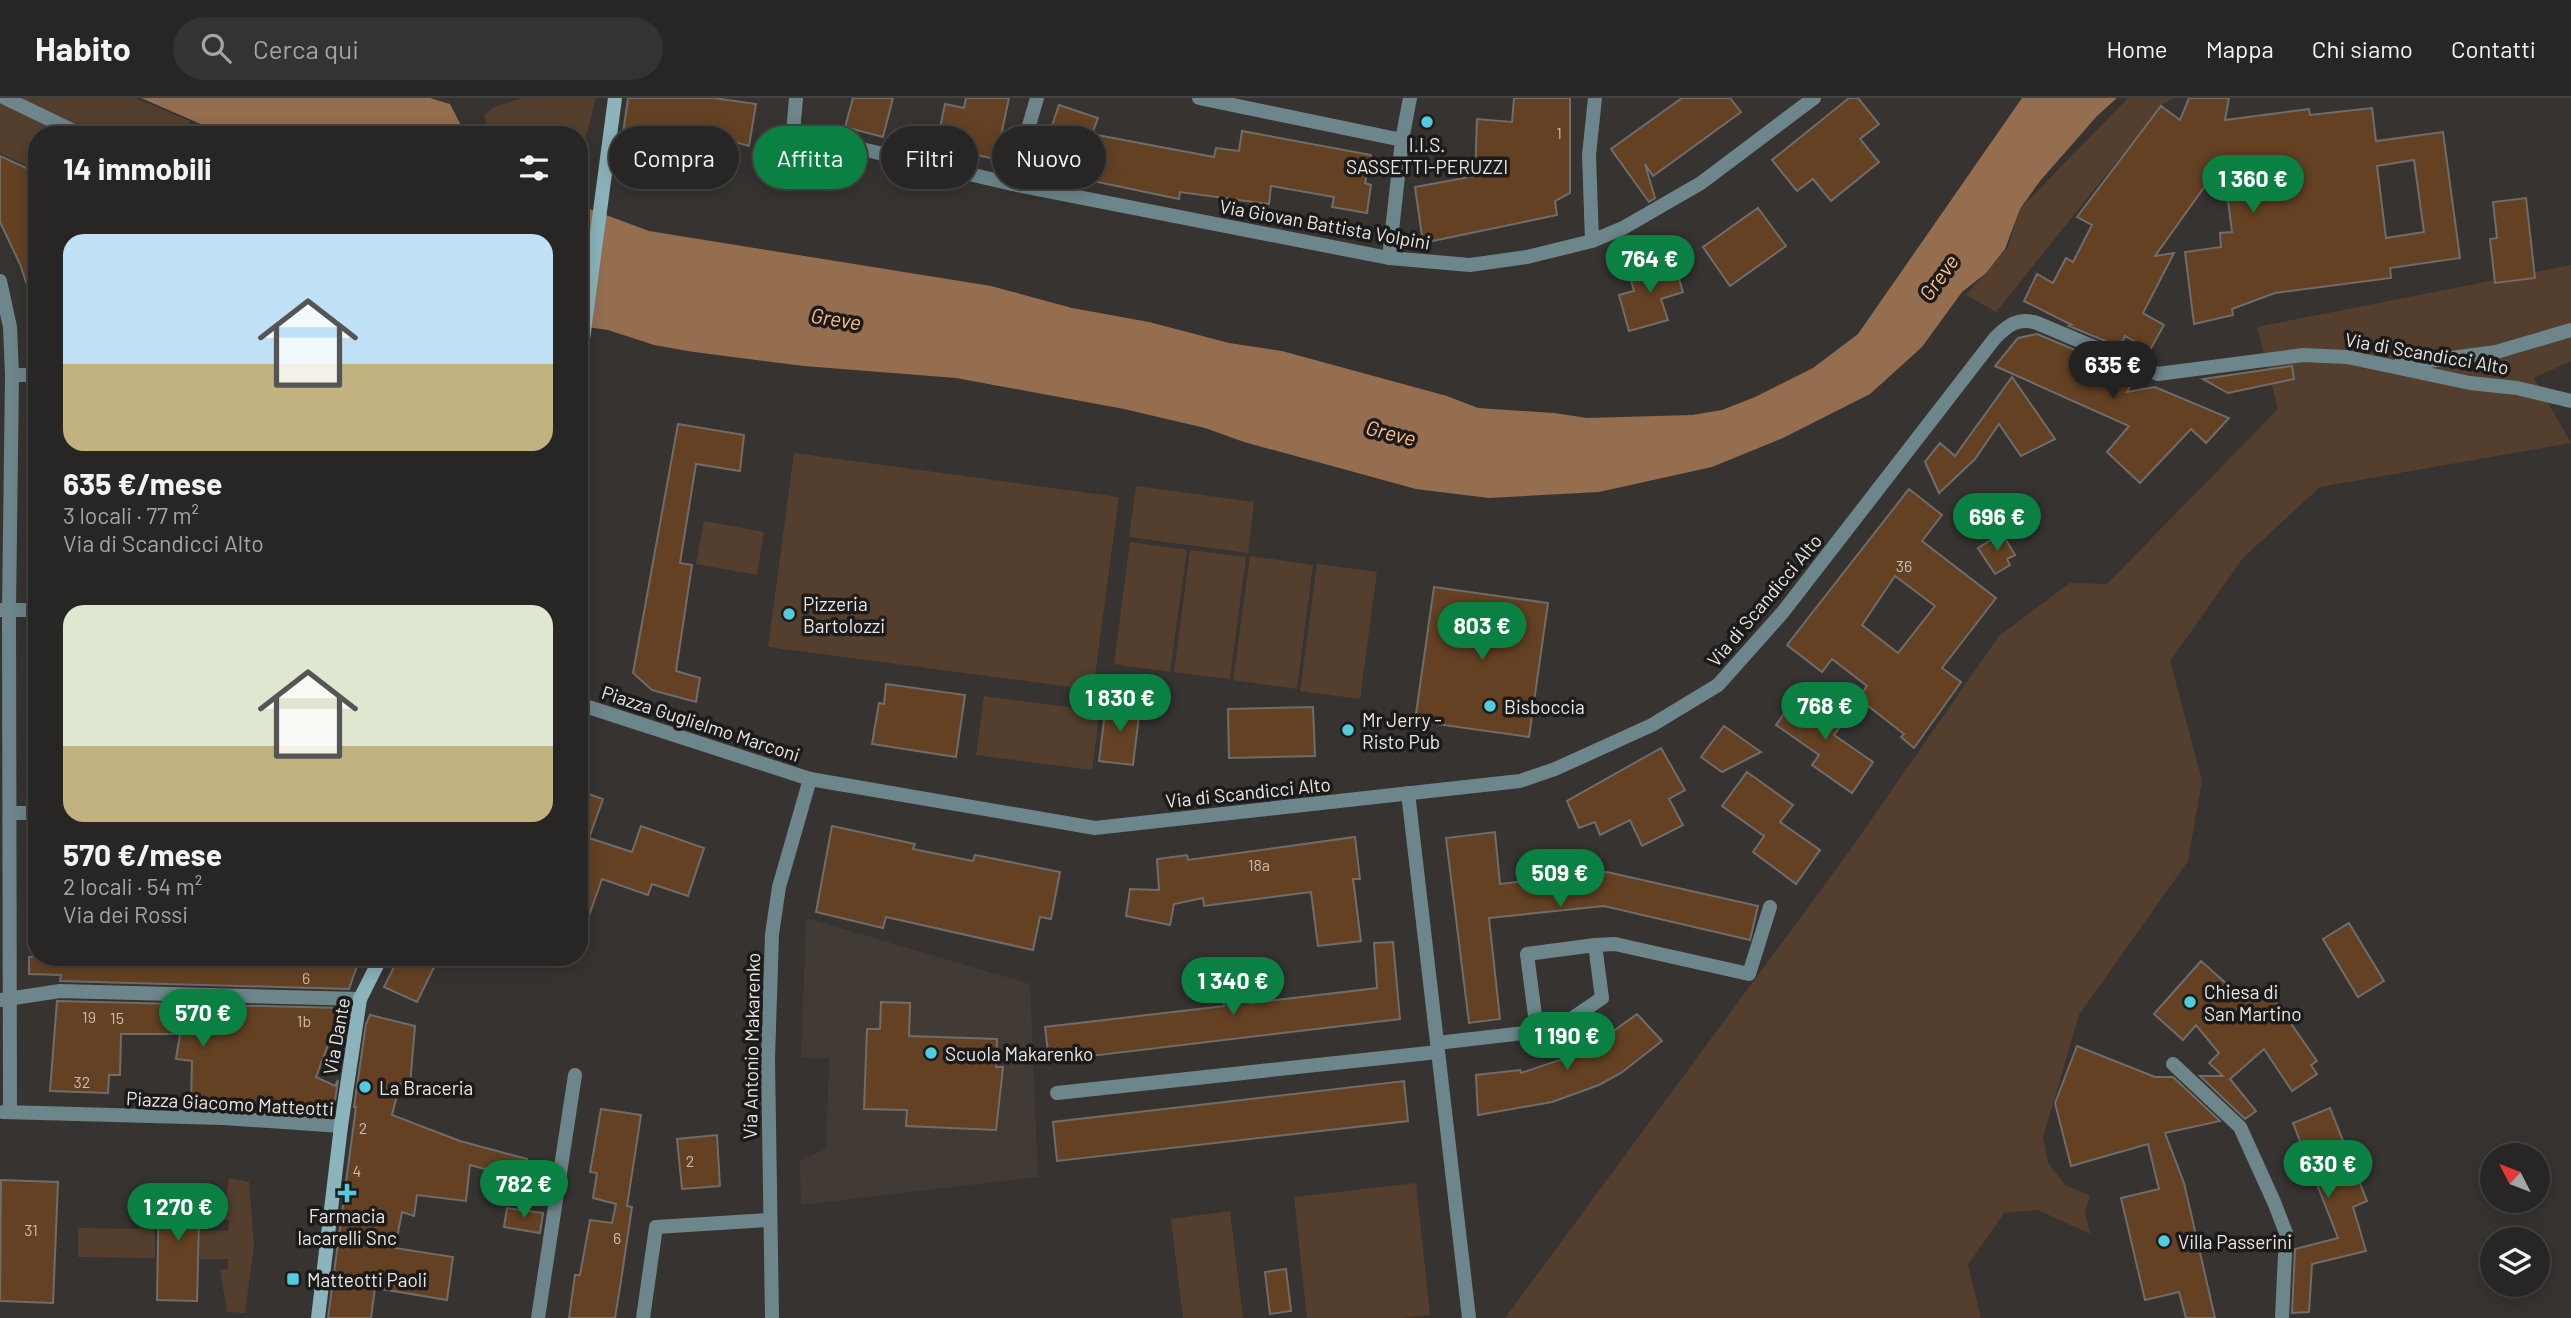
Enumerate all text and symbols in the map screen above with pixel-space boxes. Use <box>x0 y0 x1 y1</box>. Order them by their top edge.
search box <box>173 17 663 80</box>
text: Habito <box>35 28 131 68</box>
icon: search <box>197 29 235 67</box>
text: Cerca qui <box>253 33 359 64</box>
text: Home <box>2106 34 2168 63</box>
text: Mappa <box>2206 34 2274 63</box>
text: Chi siamo <box>2312 34 2413 63</box>
text: Contatti <box>2451 34 2536 63</box>
marker: I.I.S. SASSETTI-PERUZZI <box>1419 114 1435 130</box>
house number: 1 <box>1556 123 1562 142</box>
chip: Compra <box>609 126 739 189</box>
chip: Affitta <box>753 126 867 189</box>
chip: Filtri <box>881 126 978 189</box>
chip: Nuovo <box>992 126 1106 189</box>
place label: I.I.S. SASSETTI-PERUZZI <box>1346 133 1508 178</box>
icon: filters <box>515 149 553 187</box>
text: 14 immobili <box>63 150 212 186</box>
pin: 1 360 € <box>2188 156 2318 215</box>
text: 1 360 € <box>2218 164 2288 192</box>
street label: Via Giovan Battista Volpini <box>1218 194 1432 254</box>
pin: 764 € <box>1601 236 1699 295</box>
text: 764 € <box>1622 244 1678 272</box>
water label: Greve <box>1913 249 1963 305</box>
icon: home <box>245 280 371 406</box>
water label: Greve <box>809 302 863 334</box>
street label: Via di Scandicci Alto <box>2343 327 2511 379</box>
pin: 635 € <box>2064 342 2162 401</box>
text: 635 € <box>2085 350 2141 378</box>
water label: Greve <box>1363 414 1419 450</box>
text: 635 €/mese <box>63 465 222 501</box>
pin: 696 € <box>1948 494 2046 553</box>
text: 3 locali · 77 m² <box>63 501 199 529</box>
text: 696 € <box>1969 502 2025 530</box>
text: Via di Scandicci Alto <box>63 529 264 557</box>
street label: Via di Scandicci Alto <box>1702 529 1826 671</box>
house number: 36 <box>1896 556 1912 575</box>
place label: Pizzeria Bartolozzi <box>803 592 885 637</box>
pin: 803 € <box>1433 602 1531 662</box>
marker: Pizzeria Bartolozzi <box>781 606 797 622</box>
text: 803 € <box>1453 611 1511 639</box>
icon: home <box>245 651 371 777</box>
pin: 1 830 € <box>1055 674 1185 734</box>
street label: Piazza Guglielmo Marconi <box>599 680 803 766</box>
pin: 768 € <box>1776 682 1874 742</box>
text: 1 830 € <box>1085 683 1155 711</box>
text: 768 € <box>1797 691 1853 719</box>
place label: Bisboccia <box>1504 695 1585 718</box>
marker: Bisboccia <box>1482 698 1498 714</box>
place label: Mr Jerry - Risto Pub <box>1362 708 1442 753</box>
marker: Mr Jerry - Risto Pub <box>1340 722 1356 738</box>
street label: Via di Scandicci Alto <box>1164 772 1332 812</box>
text: 570 €/mese <box>63 836 222 872</box>
pin: 509 € <box>1511 850 1609 909</box>
house number: 18a <box>1248 855 1270 874</box>
text: 509 € <box>1532 858 1588 886</box>
text: 2 locali · 54 m² <box>63 872 202 900</box>
text: Via dei Rossi <box>63 900 188 928</box>
street label: Via Antonio Makarenko <box>738 953 764 1139</box>
pin: 1 340 € <box>1168 958 1298 1017</box>
text: 1 340 € <box>1197 966 1269 994</box>
house number: 6 <box>302 968 310 987</box>
place label: Chiesa di San Martino <box>2204 980 2302 1025</box>
pin: 570 € <box>154 990 252 1049</box>
marker: Chiesa di San Martino <box>2182 994 2198 1010</box>
street label: Via Dante <box>318 996 354 1076</box>
text: 570 € <box>175 998 231 1026</box>
house number: 19 <box>82 1007 96 1026</box>
house number: 15 <box>110 1008 124 1027</box>
house number: 1b <box>297 1011 311 1030</box>
pin: 1 190 € <box>1502 1012 1632 1072</box>
text: 1 190 € <box>1534 1021 1600 1049</box>
place label: Scuola Makarenko <box>945 1042 1093 1065</box>
marker: Scuola Makarenko <box>923 1045 939 1061</box>
house number: 32 <box>74 1072 90 1091</box>
place label: La Braceria <box>379 1076 473 1099</box>
marker: La Braceria <box>357 1079 373 1095</box>
street label: Piazza Giacomo Matteotti <box>125 1086 335 1120</box>
house number: 2 <box>359 1118 367 1137</box>
pin: 630 € <box>2279 1140 2377 1200</box>
north arrow <box>2480 1143 2550 1213</box>
map controls <box>2480 1143 2550 1297</box>
text: 630 € <box>2299 1149 2357 1177</box>
house number: 2 <box>686 1151 694 1170</box>
pin: 782 € <box>475 1160 573 1220</box>
house number: 4 <box>353 1161 361 1180</box>
text: 782 € <box>496 1169 552 1197</box>
pin: 1 270 € <box>113 1184 243 1243</box>
marker: Farmacia Iacarelli Snc <box>339 1185 355 1201</box>
text: 1 270 € <box>143 1192 213 1220</box>
place label: Farmacia Iacarelli Snc <box>297 1204 397 1249</box>
house number: 31 <box>24 1220 38 1239</box>
button: layers <box>2480 1227 2550 1297</box>
house number: 6 <box>613 1228 621 1247</box>
place label: Villa Passerini <box>2178 1230 2292 1253</box>
marker: Villa Passerini <box>2156 1233 2172 1249</box>
place label: Matteotti Paoli <box>307 1268 427 1291</box>
marker: Matteotti Paoli <box>285 1271 301 1287</box>

